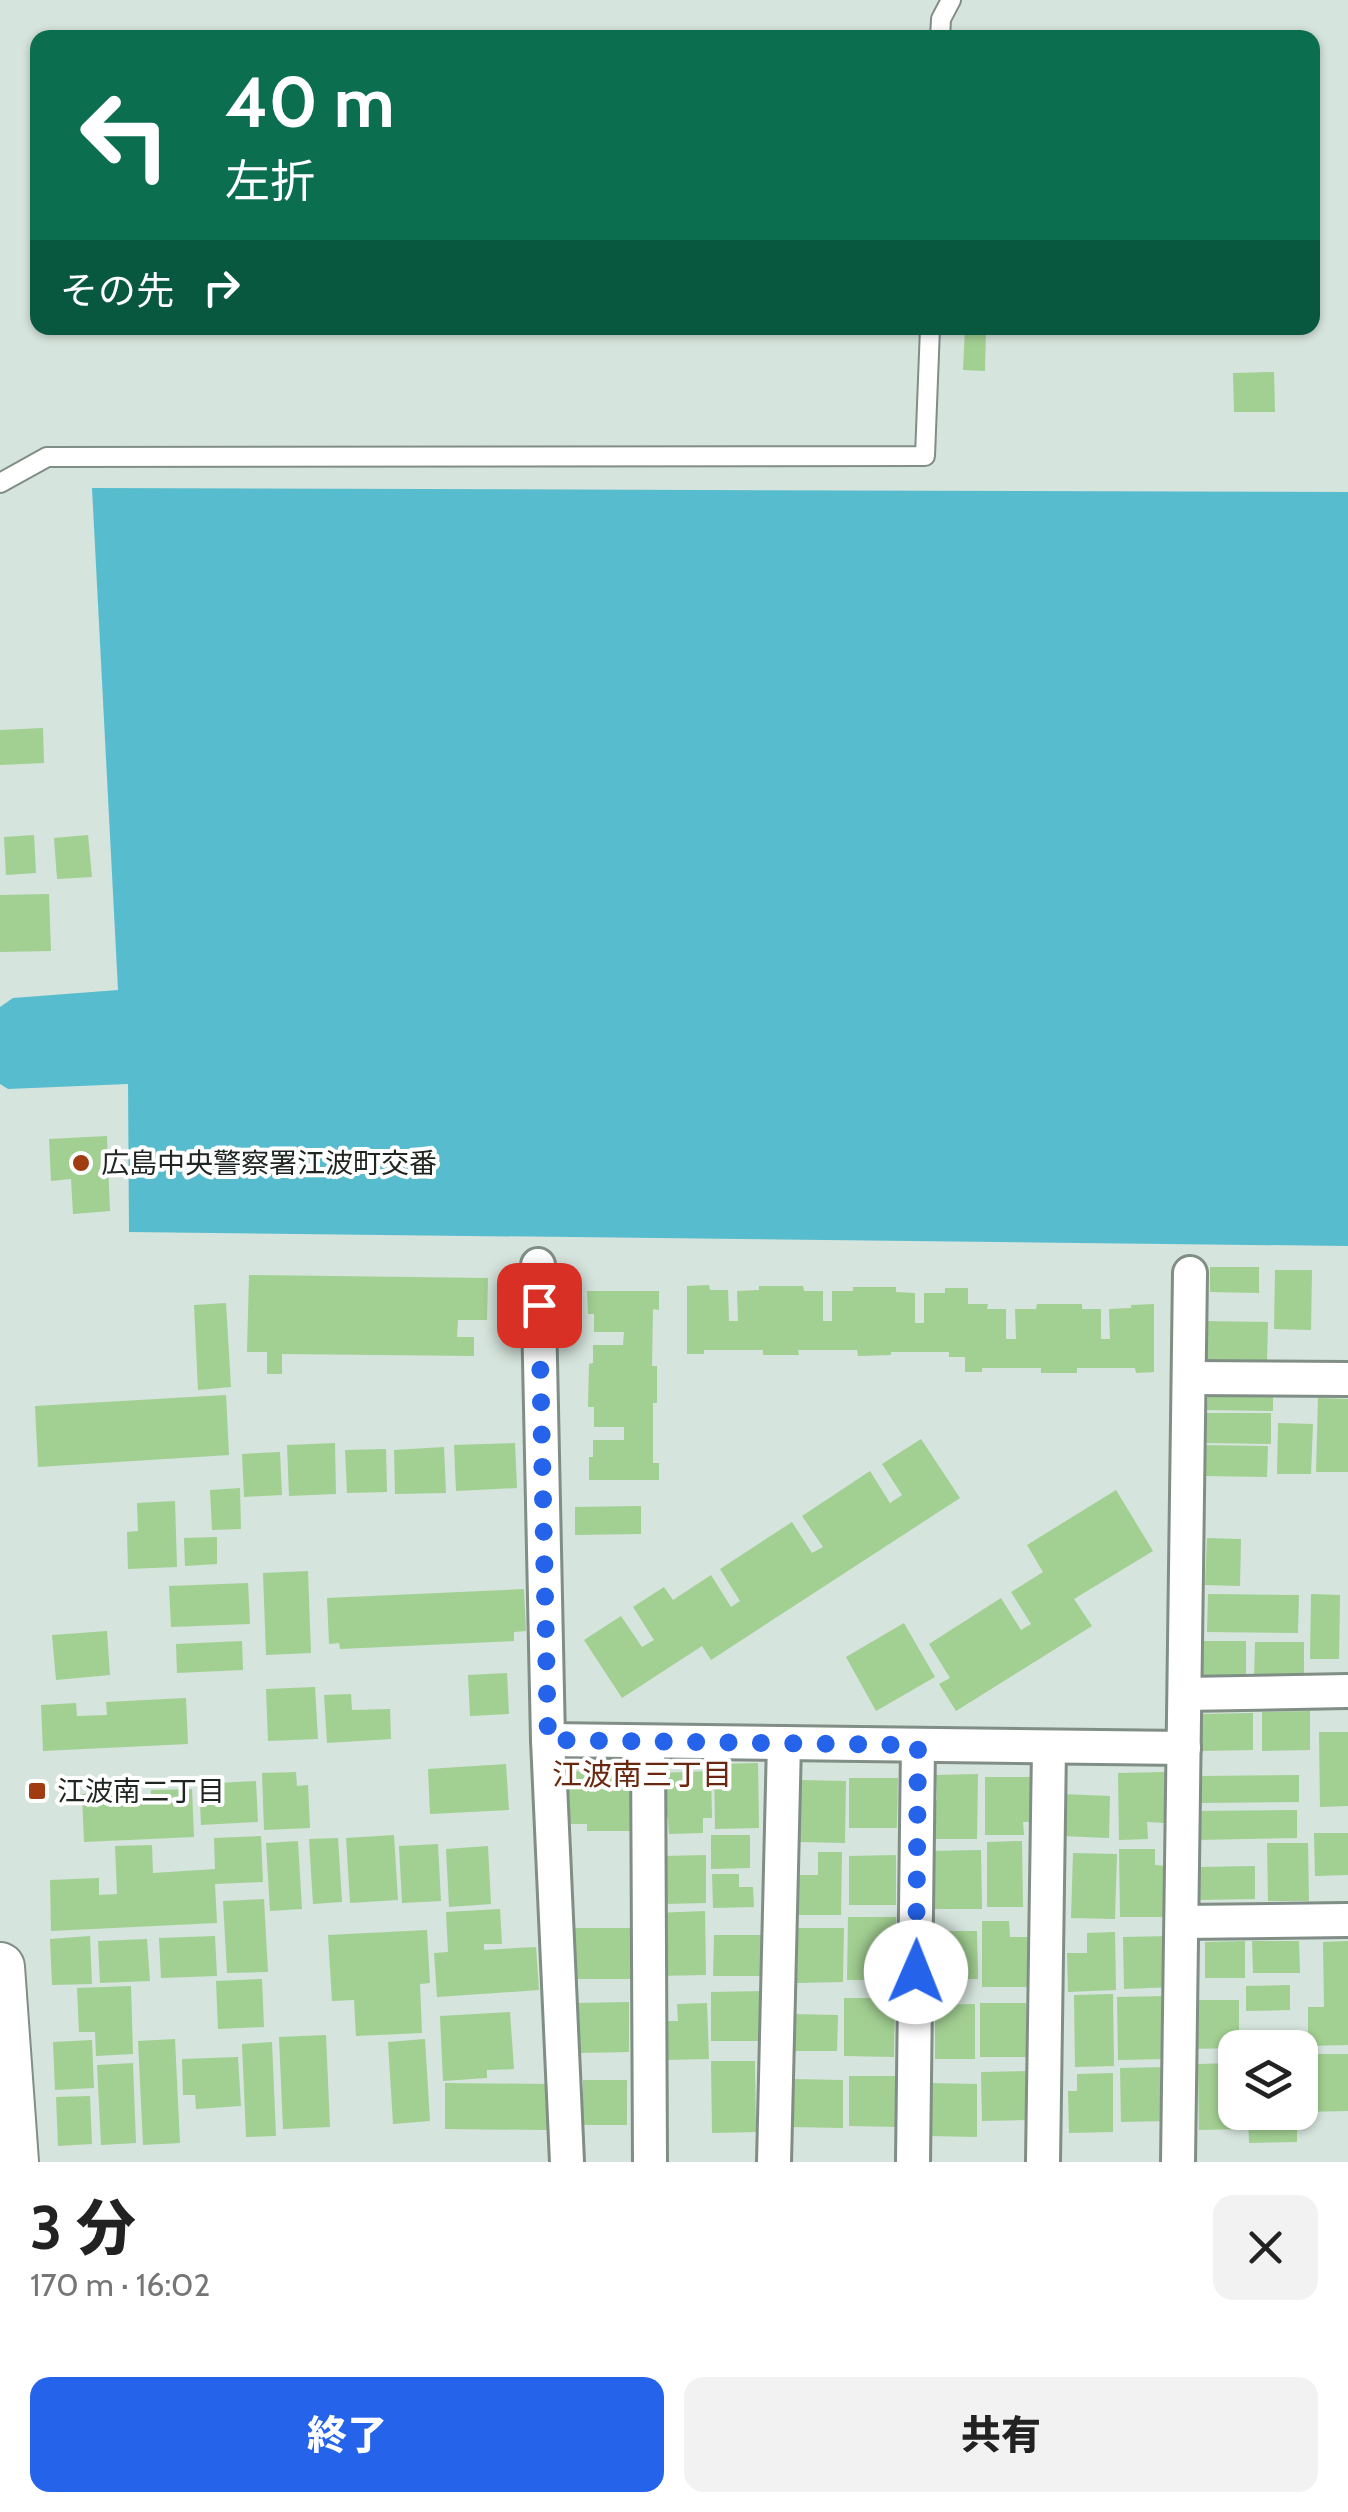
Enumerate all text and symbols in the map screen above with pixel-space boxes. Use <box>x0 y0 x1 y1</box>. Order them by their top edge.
text: 40 m <box>225 59 394 145</box>
icon: left <box>60 70 190 200</box>
text: 左折 <box>225 154 315 208</box>
icon: right <box>194 260 249 315</box>
text: その先 <box>60 267 174 314</box>
place label: 広島中央警察署江波町交番 <box>101 1146 437 1180</box>
marker: 広島中央警察署江波町交番 <box>70 1152 92 1174</box>
pin <box>497 1263 582 1348</box>
icon: arrive <box>512 1278 567 1333</box>
district label: 江波南三丁目 <box>552 1756 732 1793</box>
place label: 江波南二丁目 <box>57 1774 225 1808</box>
marker: 江波南二丁目 <box>26 1780 48 1802</box>
position arrow <box>864 1920 968 2024</box>
map controls <box>1218 2030 1318 2130</box>
button: layers <box>1218 2030 1318 2130</box>
text: 3 分 <box>30 2191 136 2264</box>
button: close <box>1213 2195 1318 2300</box>
text: 170 m · 16:02 <box>30 2265 210 2304</box>
button: 終了 <box>30 2377 664 2492</box>
button: 共有 <box>684 2377 1318 2492</box>

